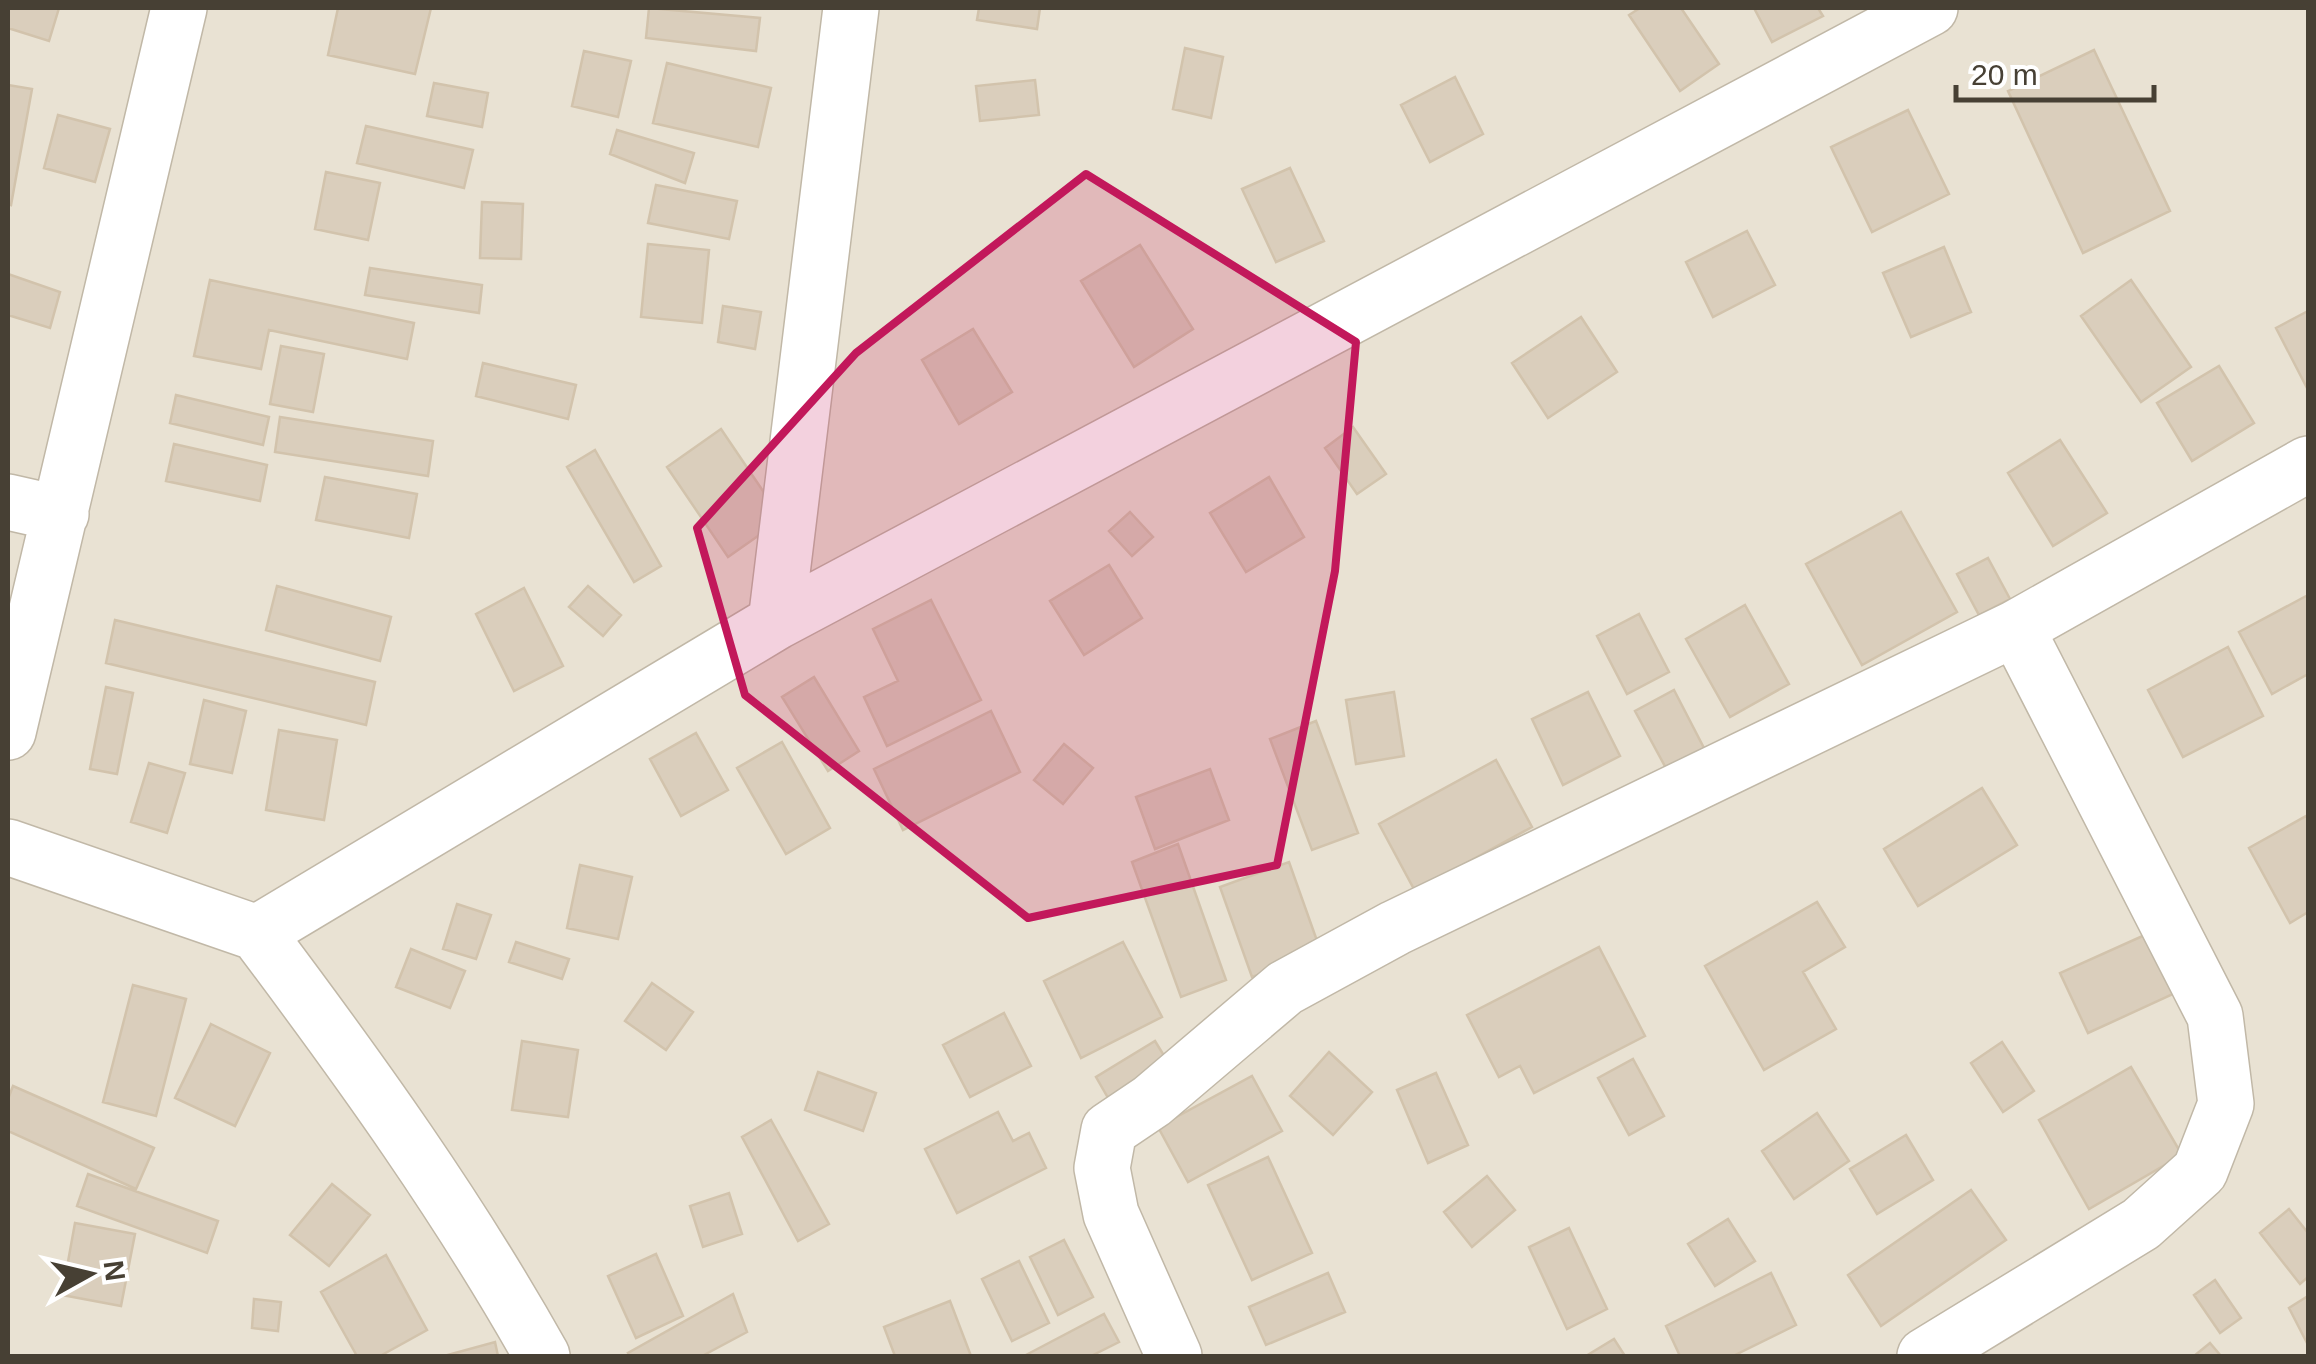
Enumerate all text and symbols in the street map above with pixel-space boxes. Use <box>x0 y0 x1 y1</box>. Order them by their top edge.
scale bar <box>1956 40 2154 102</box>
text: 20 m <box>1971 58 2038 91</box>
north arrow <box>40 1224 140 1324</box>
text: N <box>98 1258 131 1283</box>

